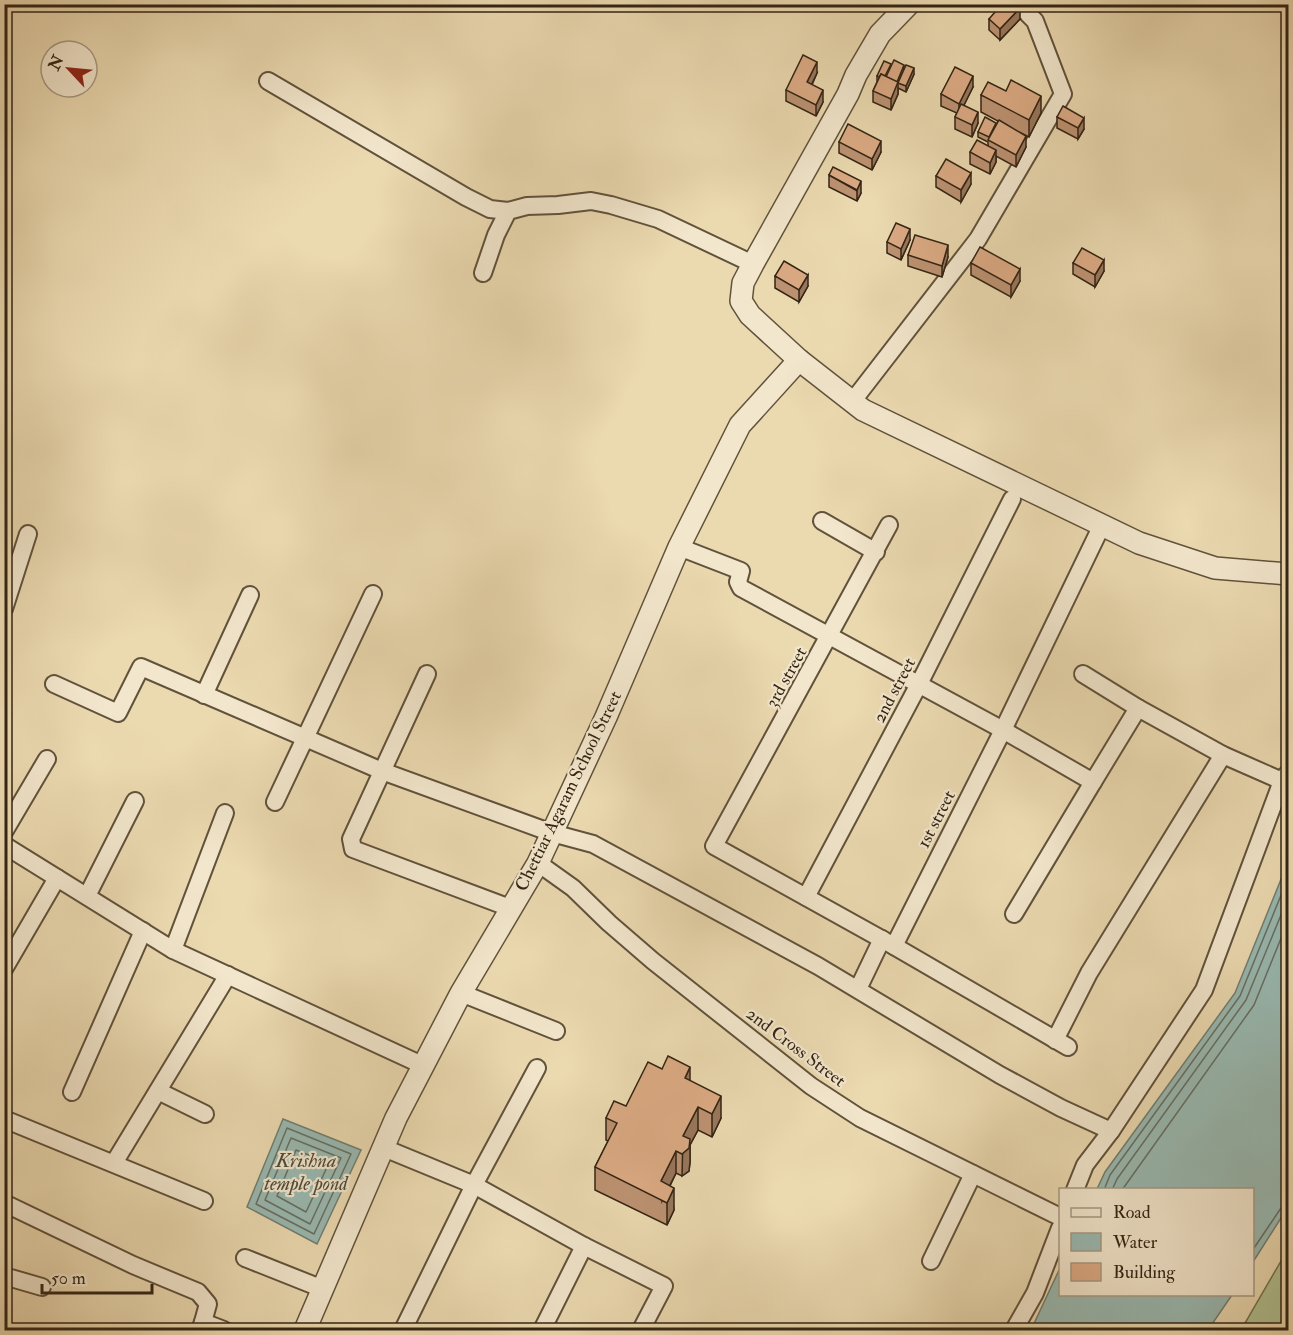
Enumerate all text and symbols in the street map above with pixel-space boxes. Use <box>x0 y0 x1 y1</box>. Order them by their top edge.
north arrow <box>39 39 99 99</box>
text: N <box>44 51 69 75</box>
street label: 3rd street <box>760 643 812 712</box>
street label: 2nd street <box>868 654 921 727</box>
street label: Chettiar Agaram School Street <box>510 687 627 895</box>
street label: 1st street <box>912 786 961 852</box>
street label: 2nd Cross Street <box>741 1002 850 1092</box>
water label: Krishna temple pond <box>264 1148 349 1196</box>
legend <box>1059 1188 1254 1296</box>
text: Road <box>1113 1201 1151 1224</box>
text: Water <box>1112 1231 1157 1254</box>
scale bar <box>42 1257 152 1295</box>
text: Building <box>1113 1261 1176 1284</box>
text: 50 m <box>51 1267 86 1290</box>

